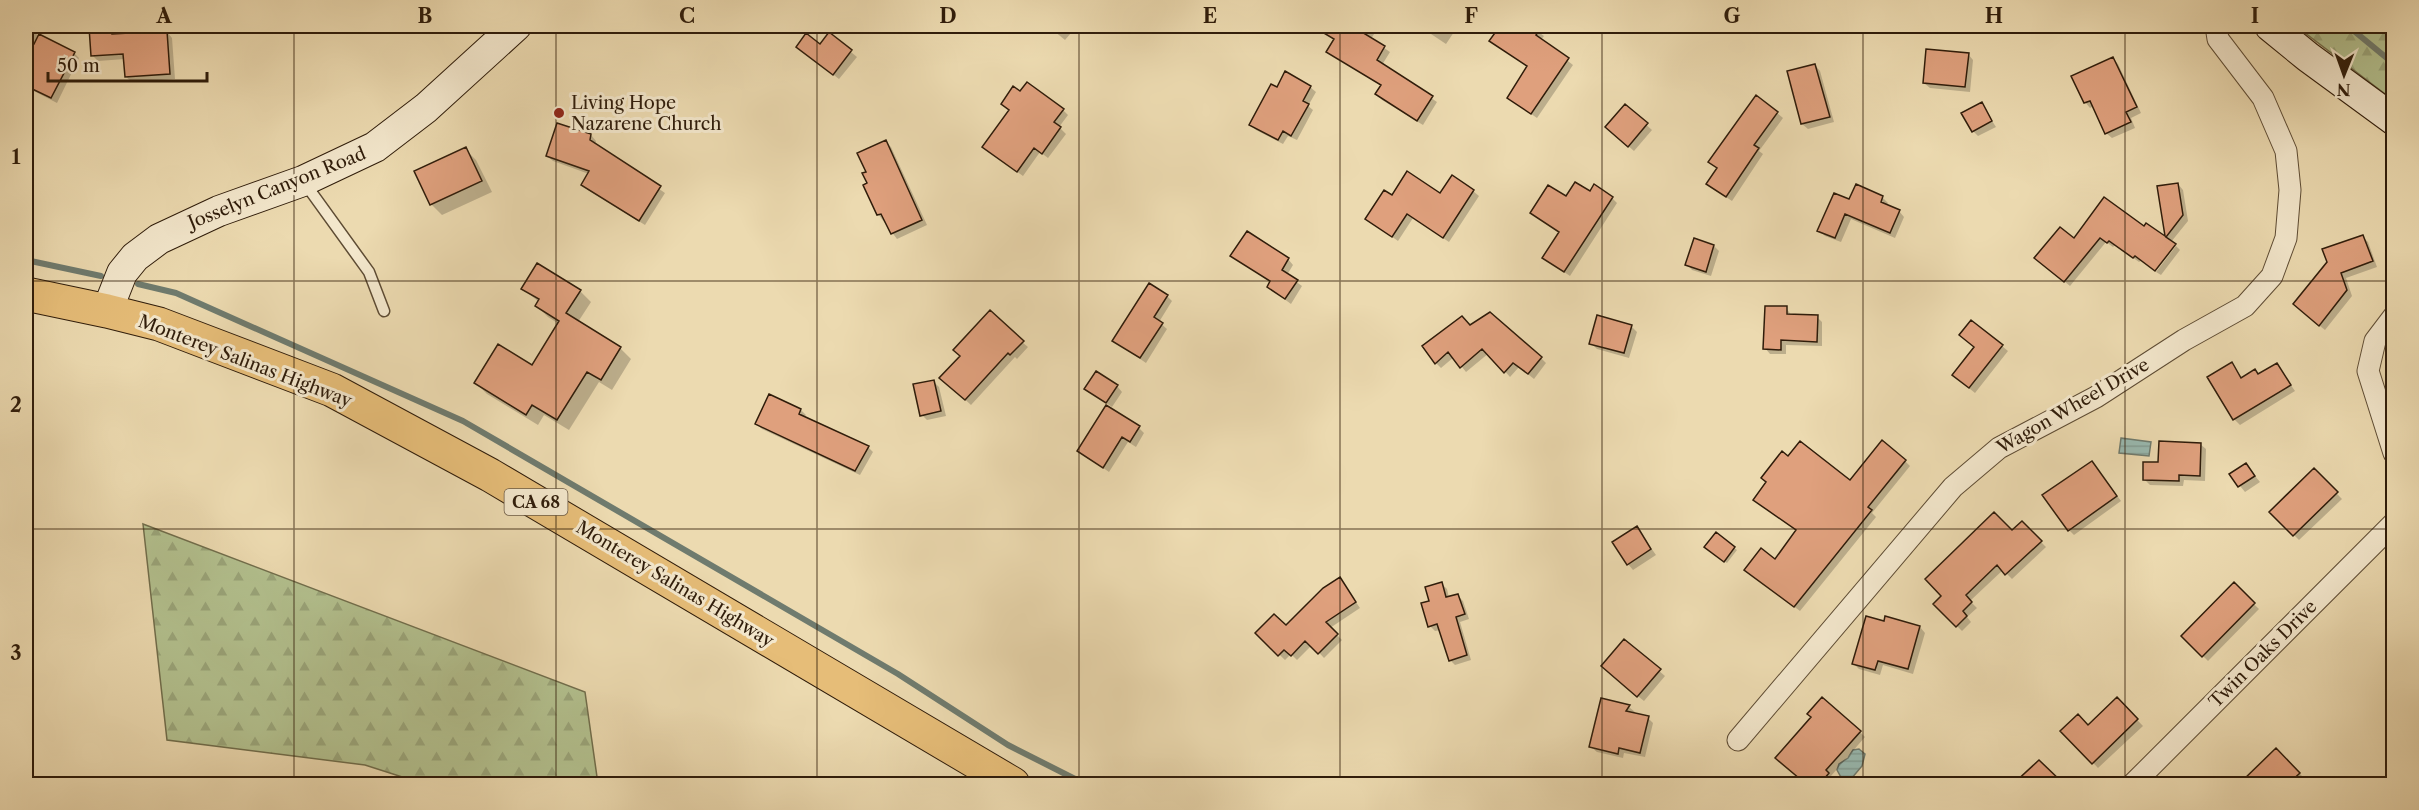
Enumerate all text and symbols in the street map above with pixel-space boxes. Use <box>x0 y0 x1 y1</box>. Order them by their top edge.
text: A <box>155 4 172 28</box>
text: B <box>418 4 433 28</box>
text: C <box>679 4 695 28</box>
text: D <box>939 4 957 28</box>
text: E <box>1203 4 1217 28</box>
text: F <box>1464 4 1478 28</box>
text: G <box>1724 4 1741 28</box>
text: H <box>1985 4 2003 28</box>
text: I <box>2251 4 2259 28</box>
scale bar <box>48 45 207 83</box>
north arrow <box>2314 45 2374 105</box>
text: 50 m <box>57 55 100 77</box>
text: N <box>2337 80 2351 100</box>
place label: Living Hope Nazarene Church <box>571 92 722 135</box>
marker: Living Hope Nazarene Church <box>552 106 566 120</box>
street label: Josselyn Canyon Road <box>182 142 369 235</box>
text: 1 <box>12 145 21 169</box>
street label: Monterey Salinas Highway <box>135 310 356 412</box>
street label: Wagon Wheel Drive <box>1992 353 2153 459</box>
text: 2 <box>10 393 22 417</box>
road number: CA 68 <box>504 489 568 515</box>
street label: Monterey Salinas Highway <box>572 516 779 652</box>
street label: Twin Oaks Drive <box>2204 595 2322 713</box>
text: 3 <box>10 641 22 665</box>

